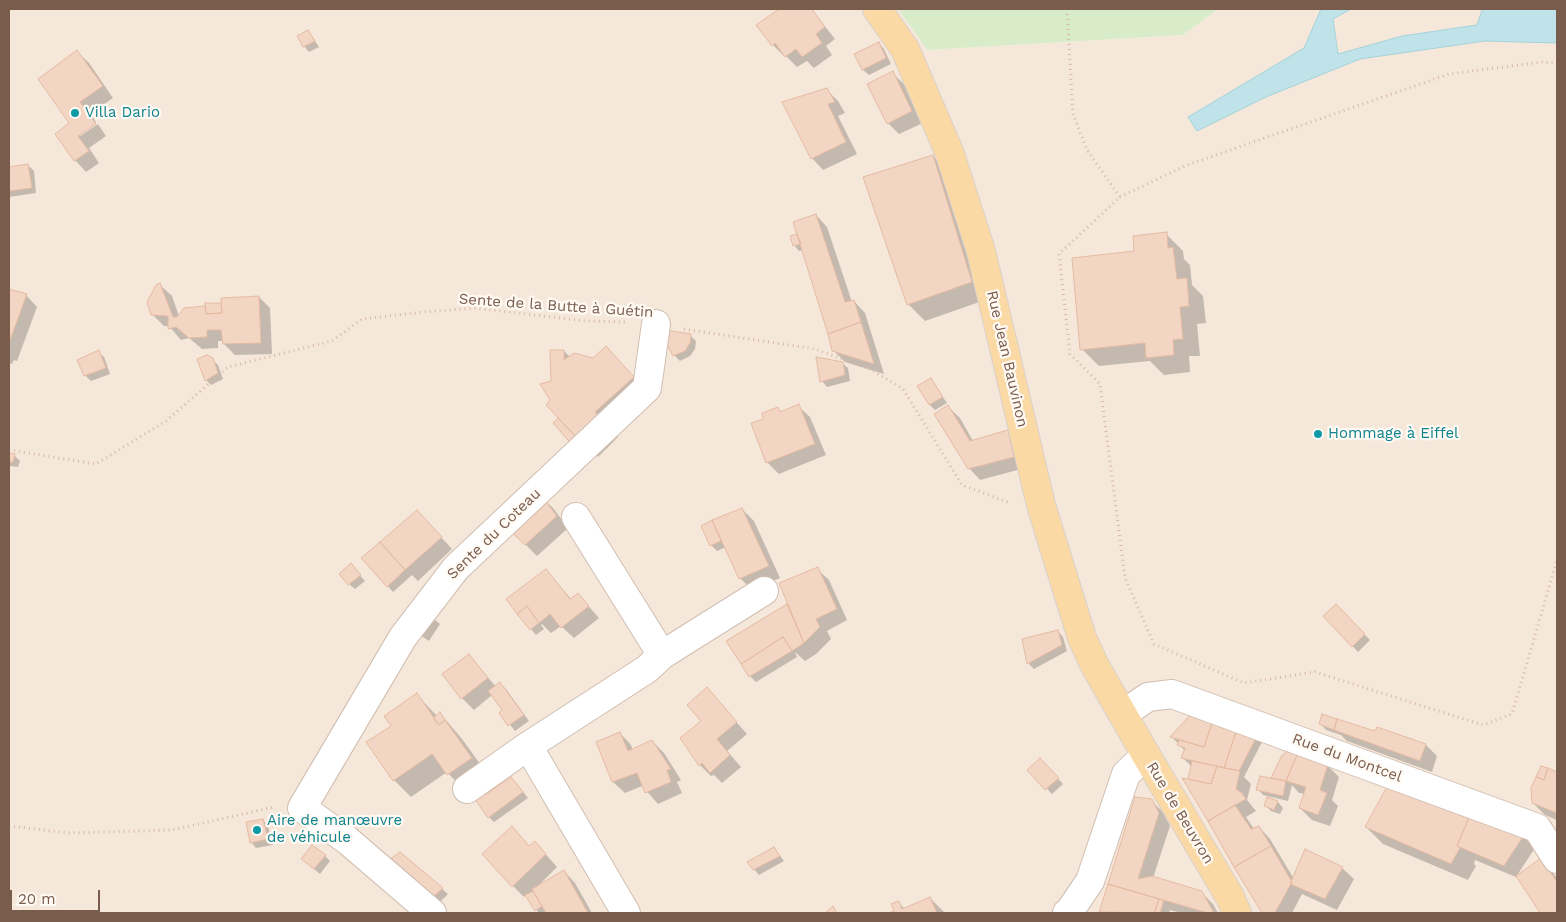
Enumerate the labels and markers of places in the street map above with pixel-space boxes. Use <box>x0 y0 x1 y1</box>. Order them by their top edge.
place label: Villa Dario <box>85 104 160 122</box>
marker: Villa Dario <box>69 107 81 119</box>
place label: Hommage à Eiffel <box>1328 425 1459 443</box>
marker: Hommage à Eiffel <box>1312 428 1324 440</box>
place label: Aire de manœuvre de véhicule <box>267 812 402 847</box>
marker: Aire de manœuvre de véhicule <box>251 824 263 836</box>

